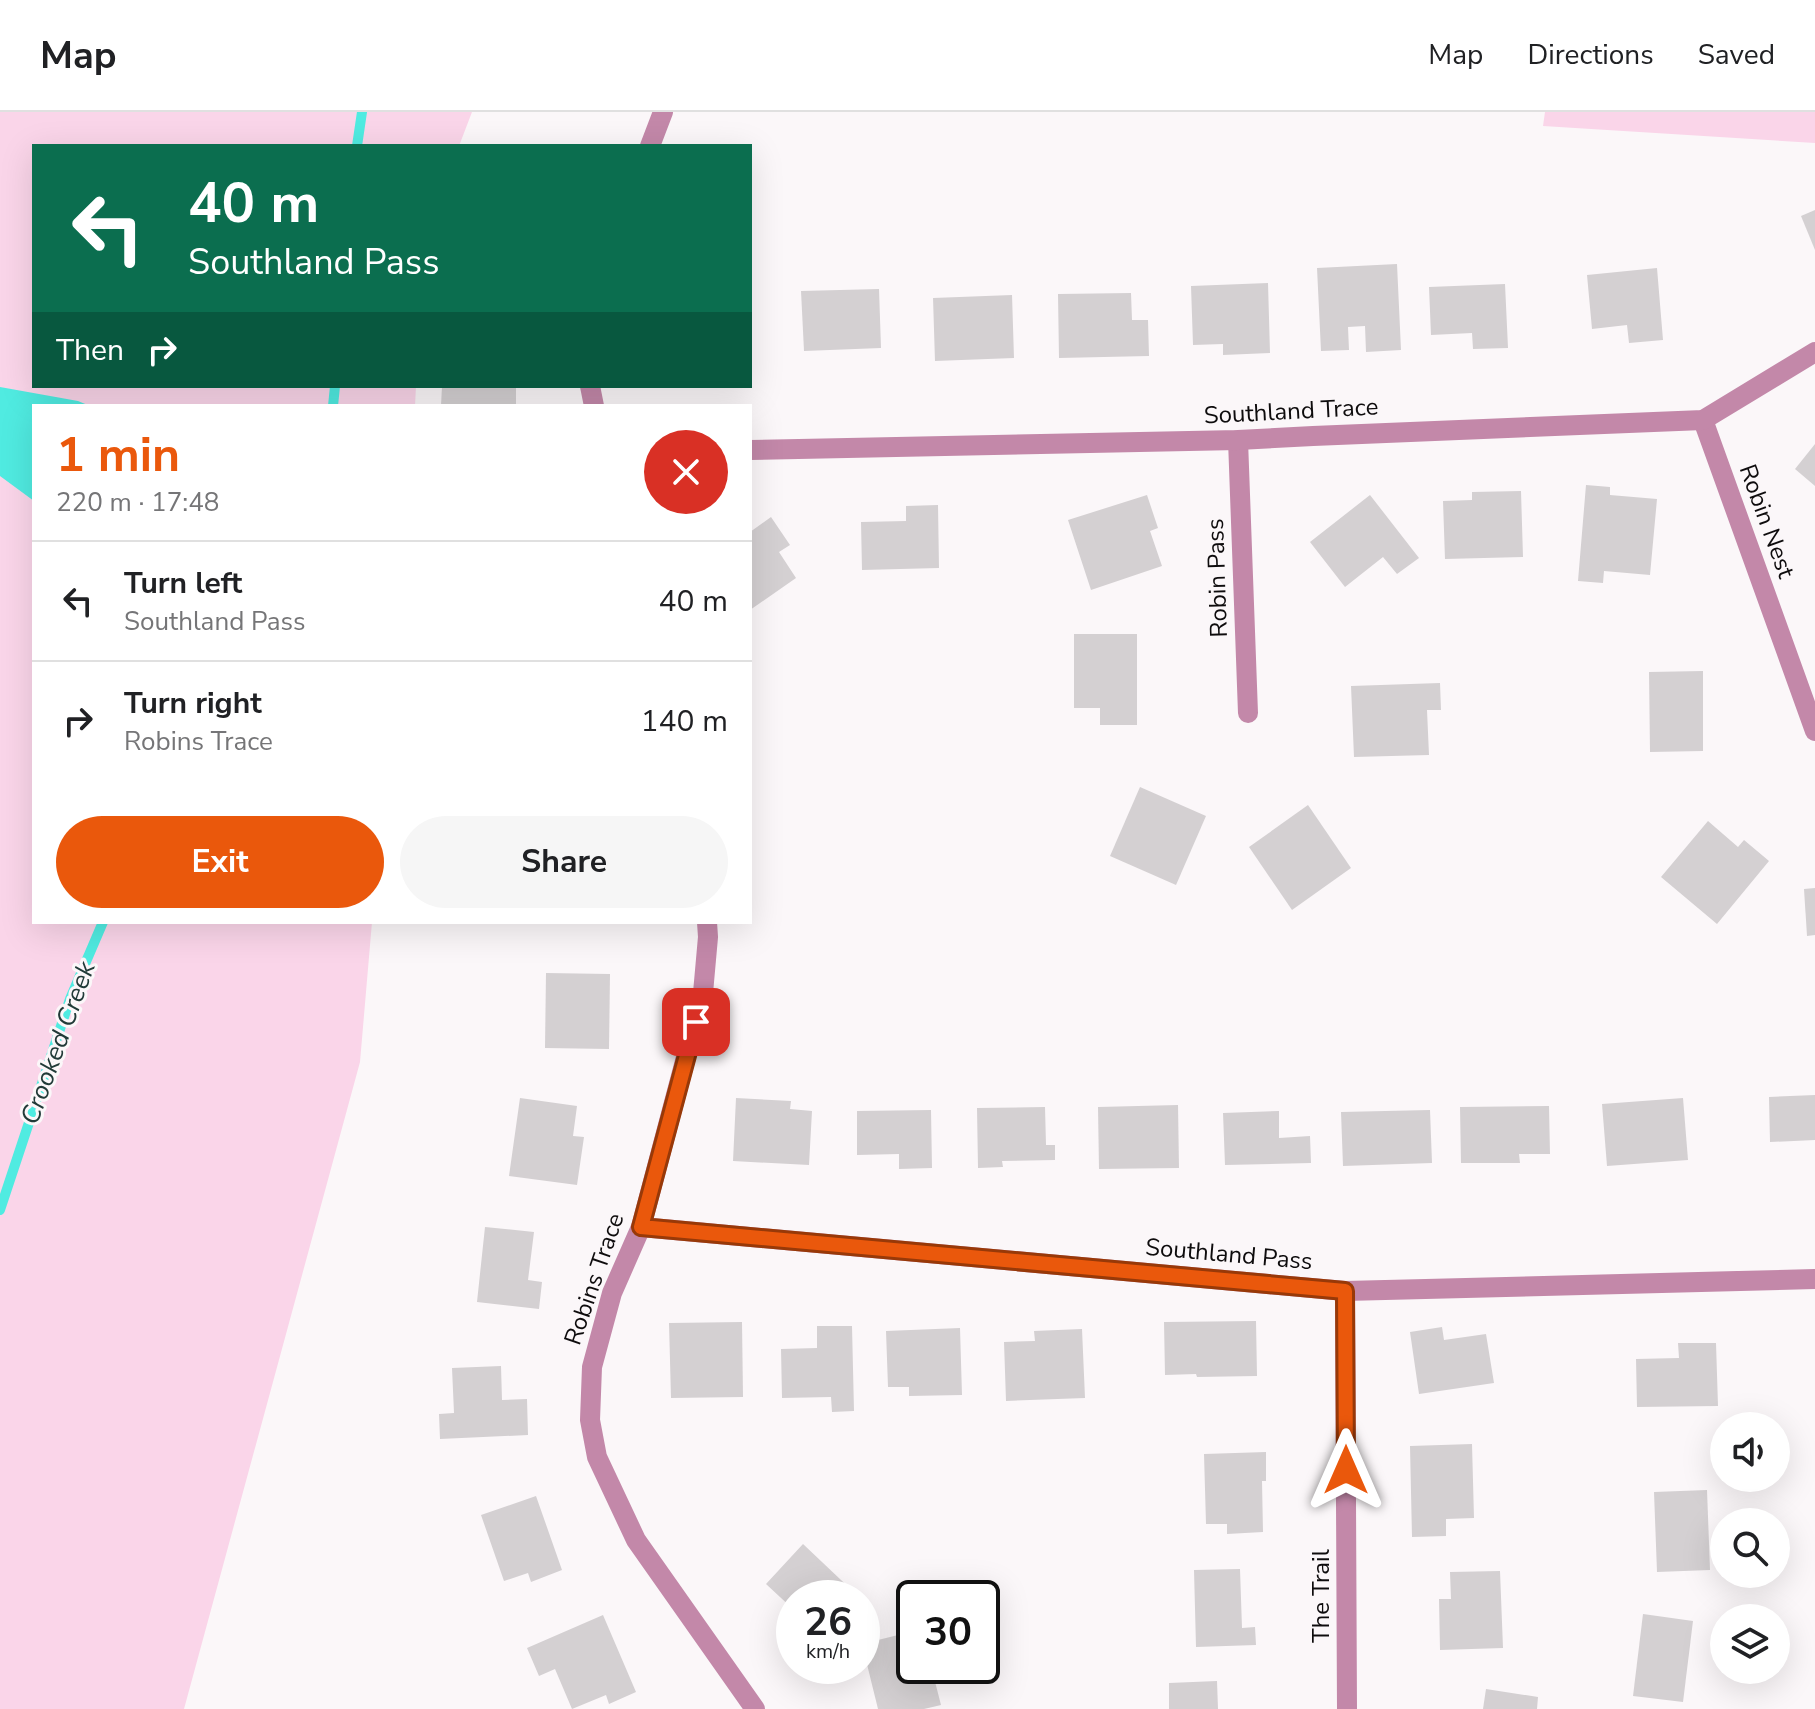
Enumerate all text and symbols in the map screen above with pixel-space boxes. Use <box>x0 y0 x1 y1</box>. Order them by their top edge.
text: Map <box>40 30 117 81</box>
text: Map <box>1428 36 1483 74</box>
text: Directions <box>1527 36 1654 74</box>
text: Saved <box>1698 36 1775 74</box>
text: 40 m <box>188 165 319 242</box>
icon: left <box>56 176 160 280</box>
text: Southland Pass <box>188 238 439 287</box>
icon: right <box>140 328 184 372</box>
text: Then <box>56 330 124 371</box>
street label: Southland Trace <box>1203 390 1379 432</box>
text: 1 min <box>56 422 180 488</box>
button: close <box>644 430 728 514</box>
street label: Robin Nest <box>1732 460 1803 583</box>
text: 220 m · 17:48 <box>56 485 219 520</box>
street label: Robin Pass <box>1199 518 1235 638</box>
text: Turn left <box>124 563 242 604</box>
icon: left <box>56 579 100 623</box>
text: 40 m <box>659 581 728 622</box>
text: Southland Pass <box>124 604 306 639</box>
text: Turn right <box>124 683 262 724</box>
icon: right <box>56 699 100 743</box>
text: 140 m <box>641 701 728 742</box>
text: Robins Trace <box>124 724 273 759</box>
button: Exit <box>56 816 384 908</box>
button: Share <box>400 816 728 908</box>
water label: Crooked Creek <box>12 956 104 1129</box>
pin <box>662 988 730 1056</box>
icon: arrive <box>674 1000 718 1044</box>
street label: Robins Trace <box>556 1209 632 1349</box>
street label: Southland Pass <box>1144 1231 1314 1277</box>
map controls <box>1710 1412 1790 1684</box>
button: sound <box>1710 1412 1790 1492</box>
position arrow <box>1304 1428 1388 1512</box>
button: search <box>1710 1508 1790 1588</box>
street label: The Trail <box>1305 1549 1337 1643</box>
speed limit sign: 30 <box>896 1580 1000 1684</box>
text: 26 <box>804 1595 852 1649</box>
button: layers <box>1710 1604 1790 1684</box>
text: km/h <box>806 1638 850 1665</box>

